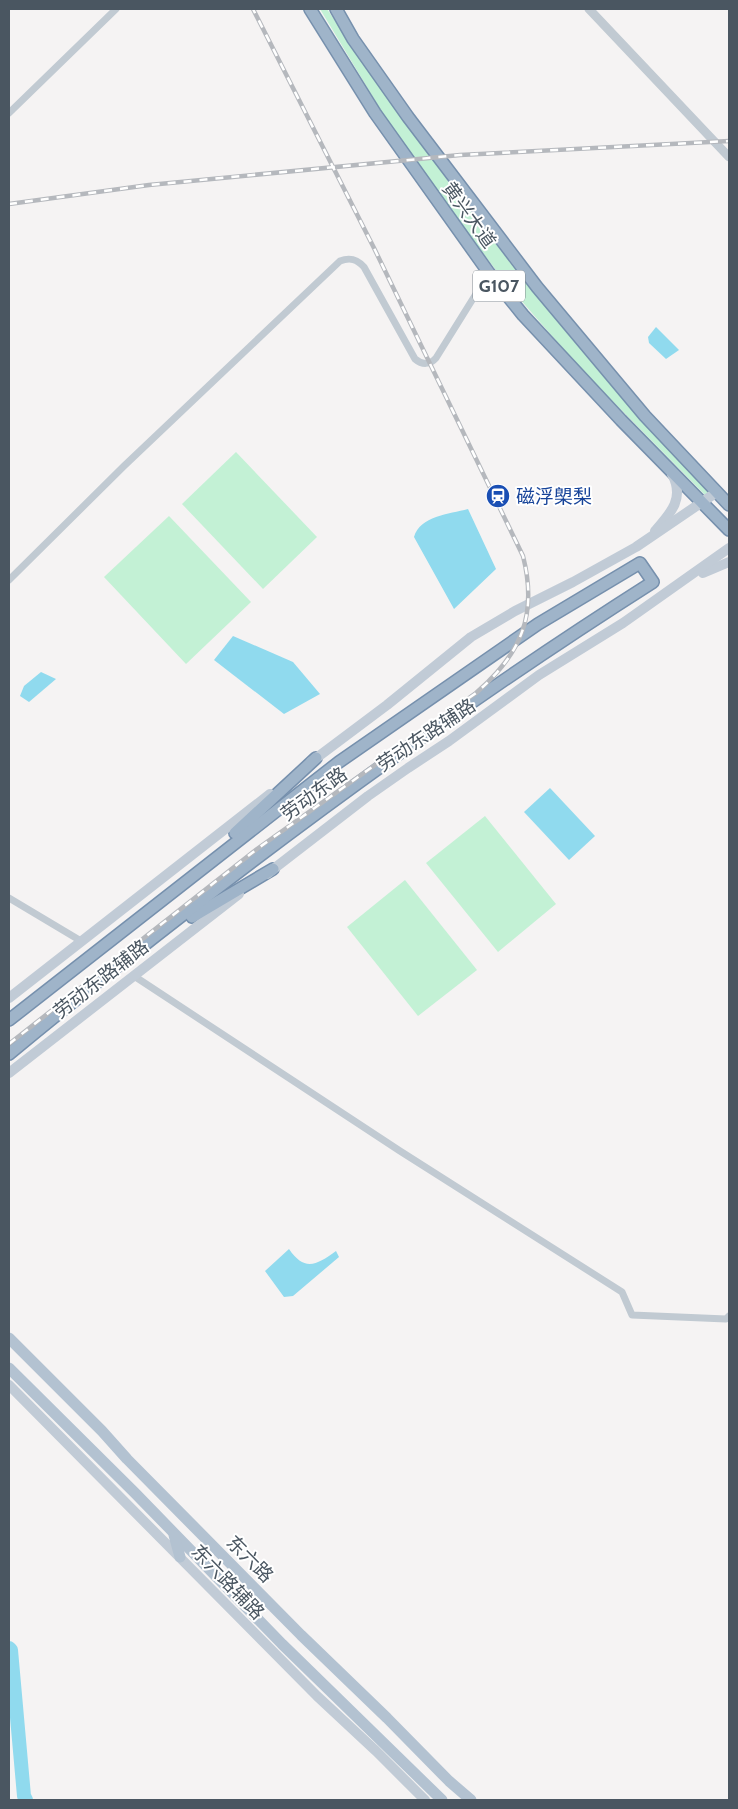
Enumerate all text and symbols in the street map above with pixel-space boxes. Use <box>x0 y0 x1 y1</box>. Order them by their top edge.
street label: 黄兴大道 <box>437 177 501 253</box>
road number: G107 <box>473 270 525 302</box>
station icon: 磁浮㮾梨 <box>485 483 511 509</box>
place label: 磁浮㮾梨 <box>516 485 592 508</box>
street label: 劳动东路辅路 <box>372 694 480 776</box>
street label: 劳动东路 <box>276 762 352 826</box>
street label: 劳动东路辅路 <box>49 935 153 1023</box>
street label: 东六路 <box>222 1531 278 1587</box>
street label: 东六路辅路 <box>187 1540 269 1624</box>

